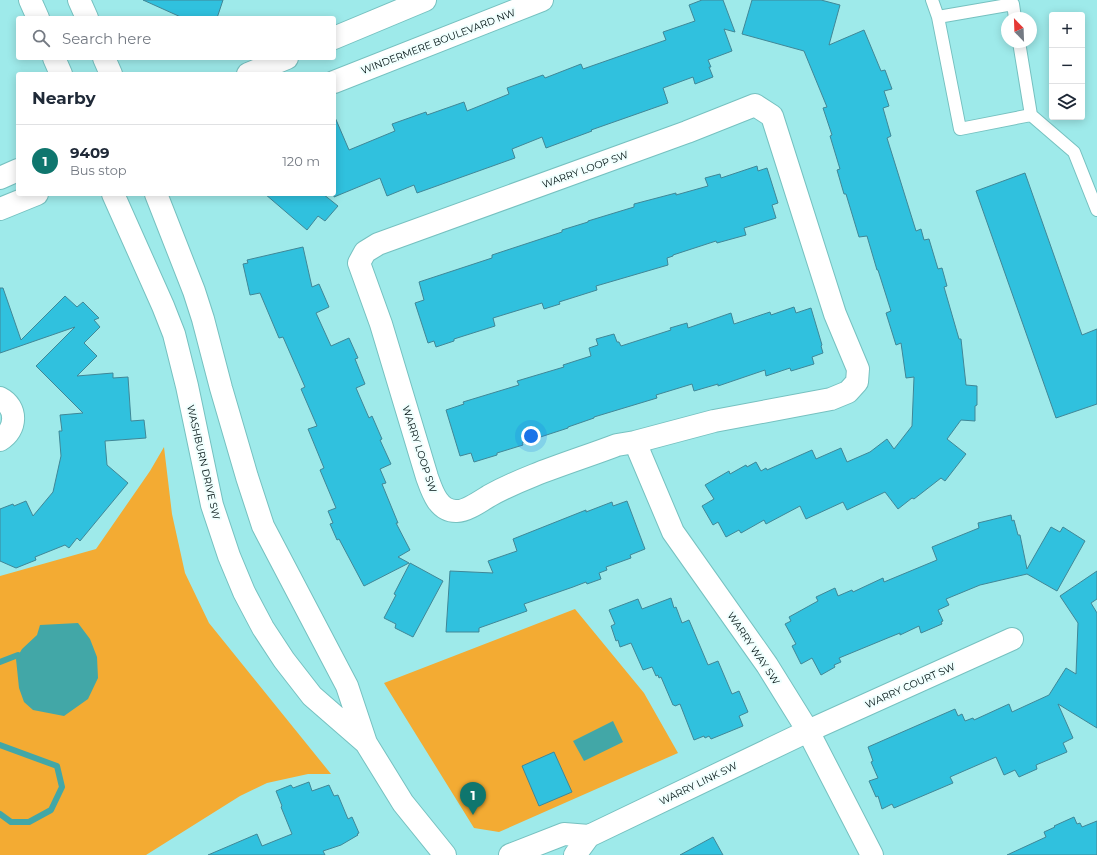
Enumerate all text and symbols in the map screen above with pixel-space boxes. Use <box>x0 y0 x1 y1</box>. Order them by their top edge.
street label: WINDERMERE BOULEVARD NW <box>359 6 517 77</box>
north arrow <box>1001 12 1037 48</box>
map controls <box>1049 12 1085 120</box>
button: + <box>1049 12 1085 48</box>
search box <box>16 16 336 60</box>
icon: search <box>30 27 52 49</box>
text: Search here <box>62 29 151 48</box>
button: − <box>1049 48 1085 84</box>
button: layers <box>1049 84 1085 120</box>
text: Nearby <box>32 88 96 108</box>
text: 9409 <box>70 143 110 162</box>
street label: WARRY LOOP SW <box>540 148 630 191</box>
text: 1 <box>42 153 48 169</box>
text: 120 m <box>282 153 320 169</box>
text: Bus stop <box>70 162 127 178</box>
street label: WASHBURN DRIVE SW <box>184 403 223 521</box>
street label: WARRY LOOP SW <box>399 404 440 494</box>
your location <box>521 426 541 446</box>
street label: WARRY WAY SW <box>724 609 783 687</box>
street label: WARRY COURT SW <box>863 660 957 711</box>
street label: WARRY LINK SW <box>657 759 739 808</box>
pin: 1 <box>460 782 486 815</box>

